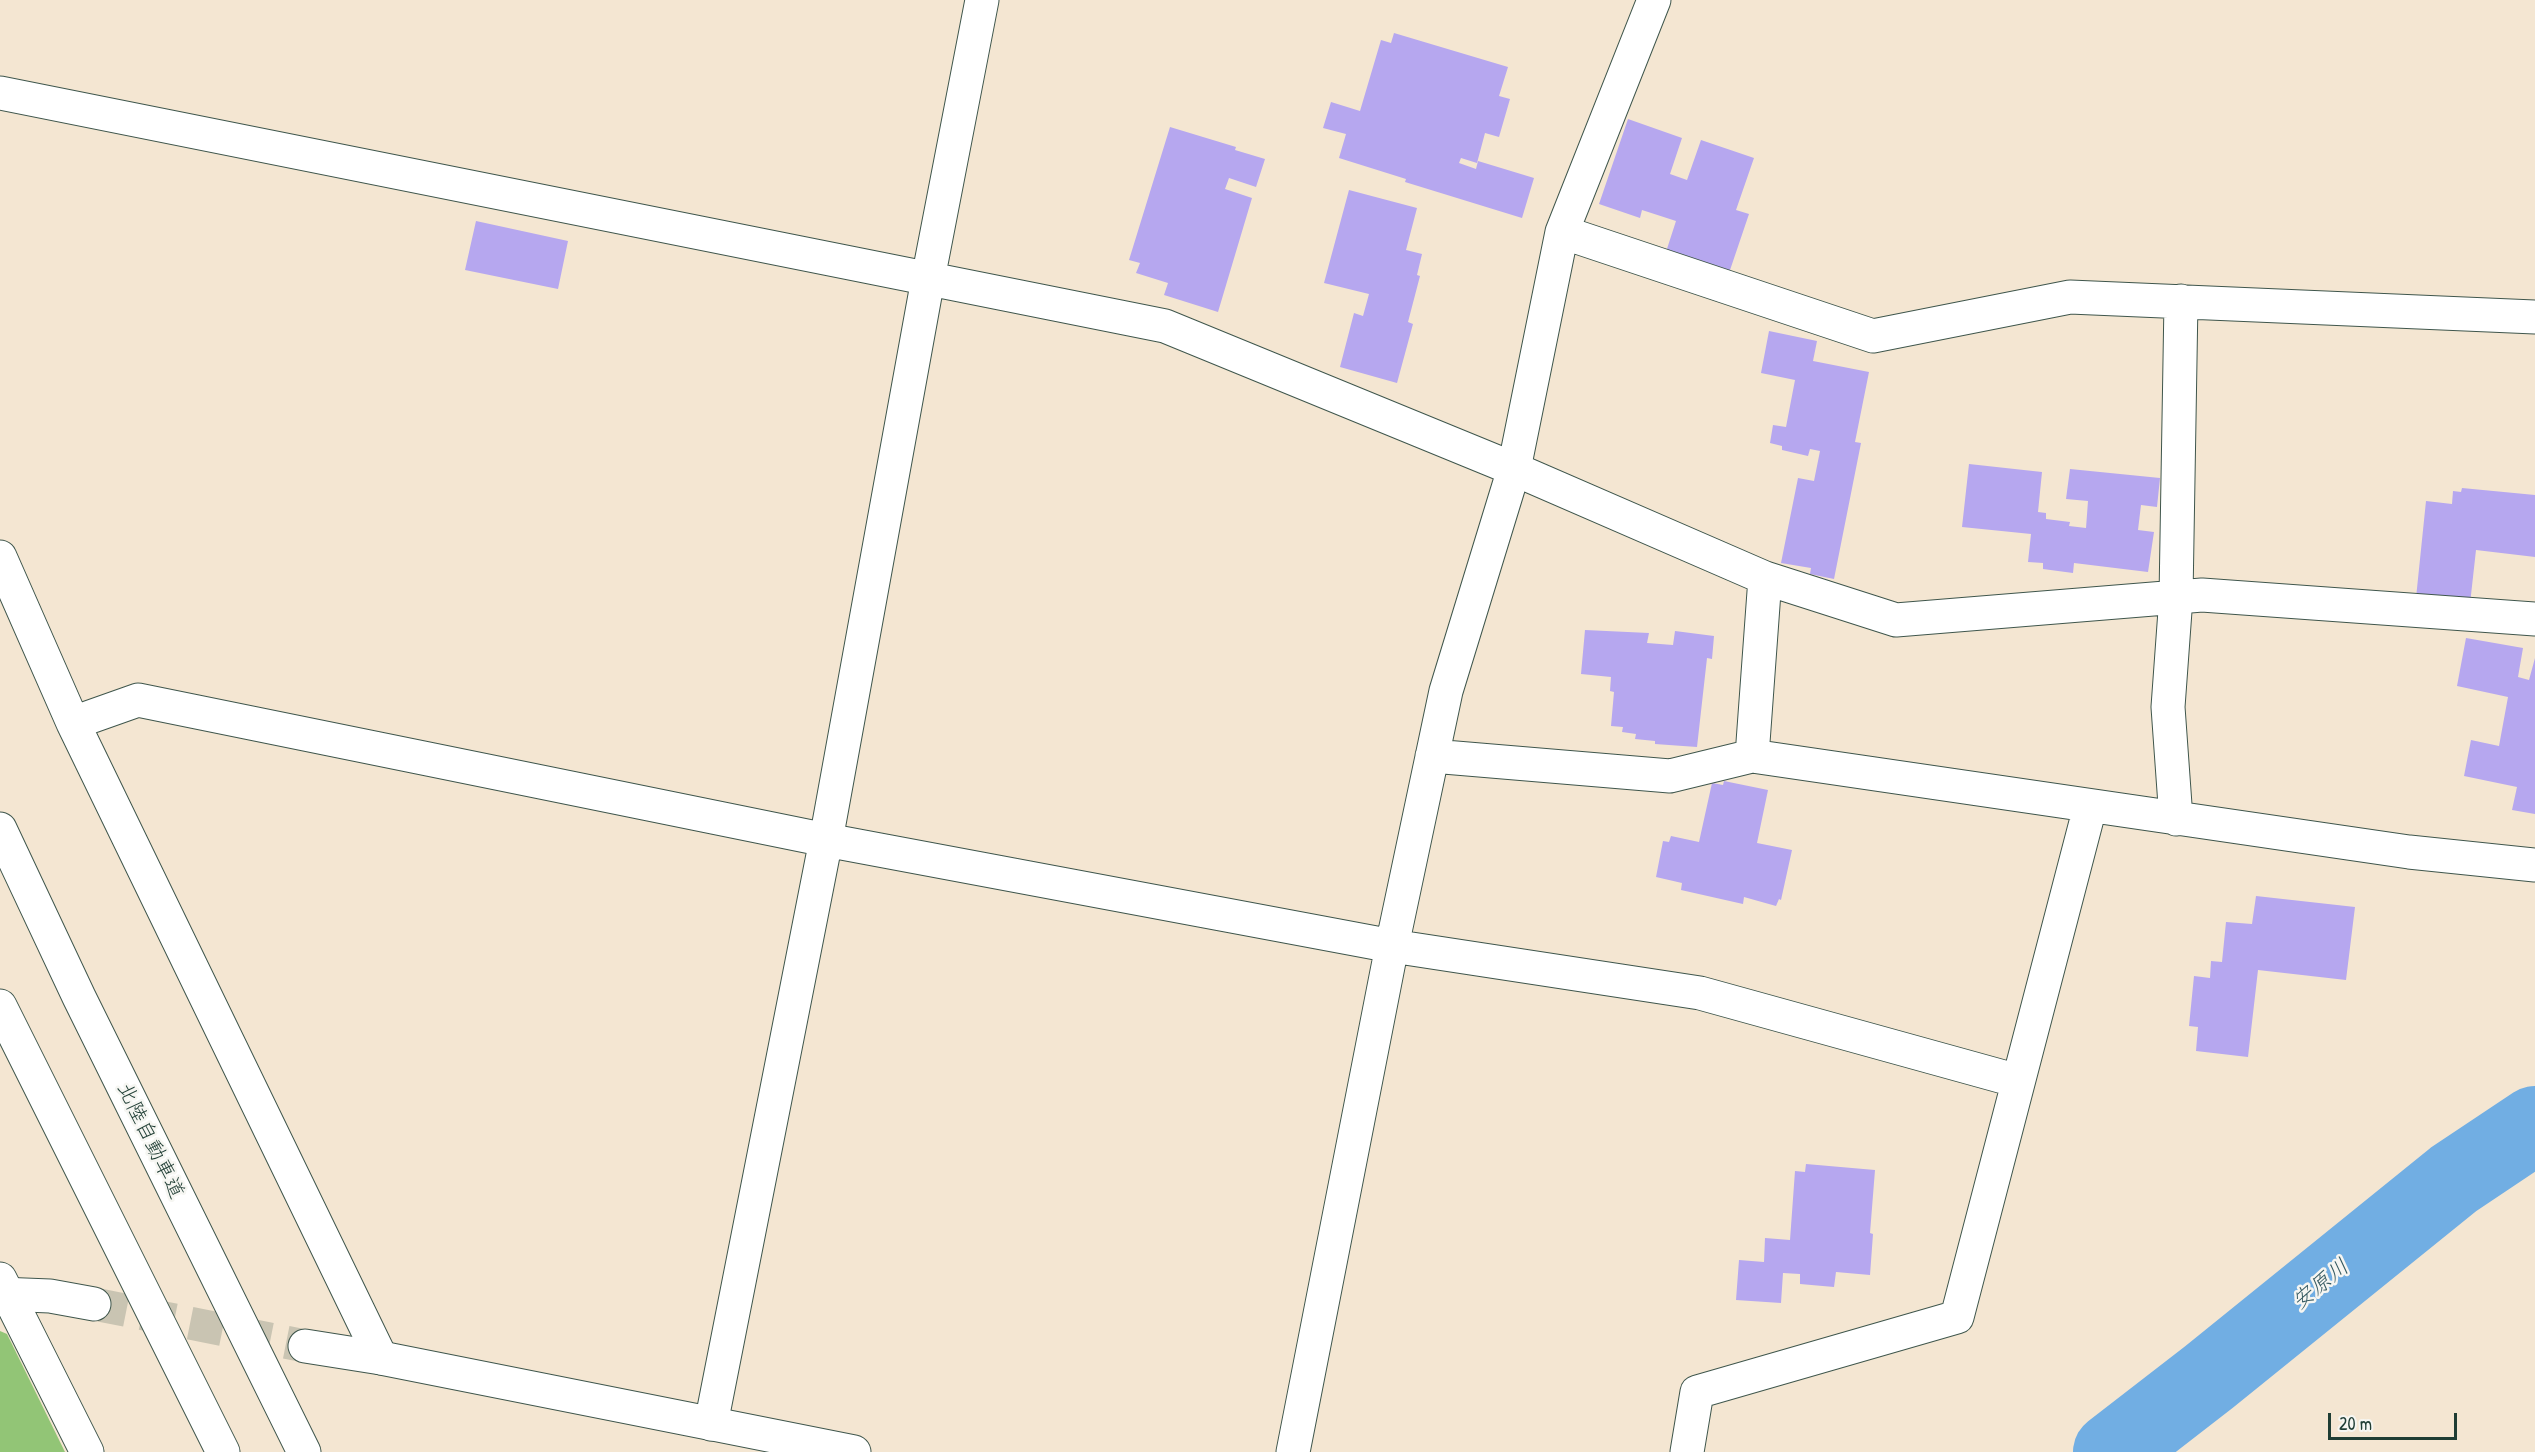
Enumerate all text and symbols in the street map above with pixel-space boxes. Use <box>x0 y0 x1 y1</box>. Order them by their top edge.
street label: 北陸自動車道 <box>111 1079 189 1203</box>
water label: 安原川 <box>2287 1254 2355 1316</box>
scale bar <box>2331 1401 2460 1439</box>
text: 20 m <box>2339 1411 2372 1436</box>

